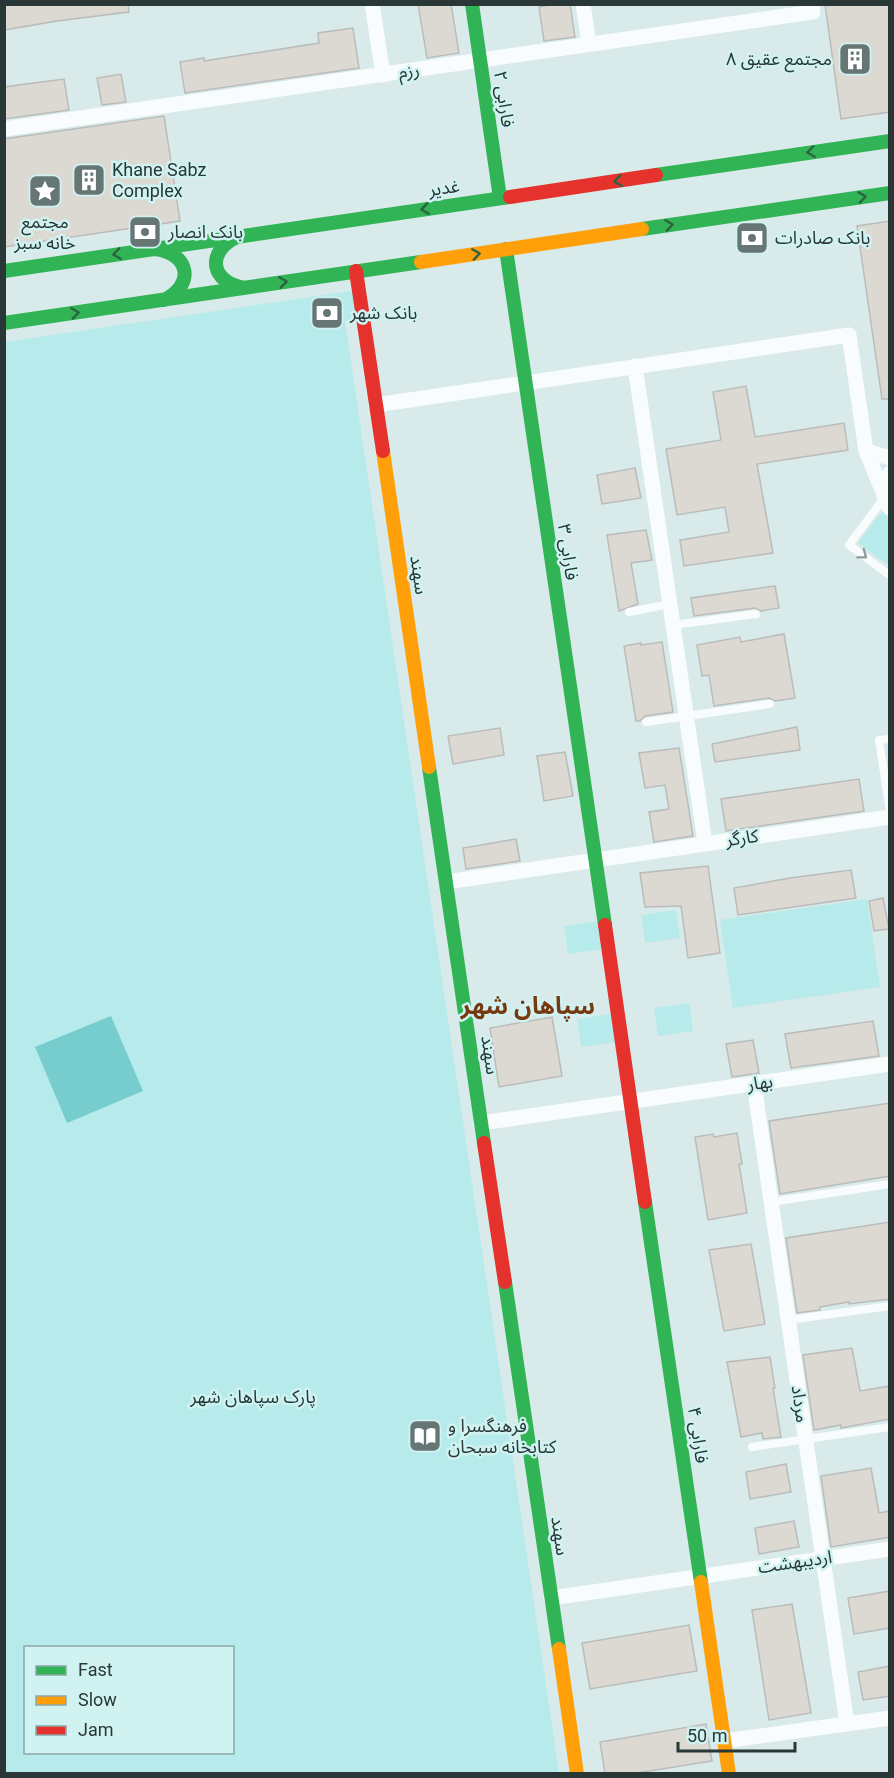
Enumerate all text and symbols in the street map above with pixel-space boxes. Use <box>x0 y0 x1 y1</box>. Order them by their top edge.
building icon: مجتمع عقیق ۸ <box>837 41 873 77</box>
place label: مجتمع عقیق ۸ <box>726 48 832 73</box>
street label: رزم <box>397 59 421 86</box>
street label: فارابی ۲ <box>489 69 519 129</box>
one-way arrow <box>806 146 815 158</box>
place label: Khane Sabz Complex <box>112 159 206 201</box>
building icon: Khane Sabz Complex <box>71 162 107 198</box>
place icon: مجتمع خانه سبز <box>27 173 63 209</box>
one-way arrow <box>613 174 623 186</box>
street label: غدیر <box>426 175 461 201</box>
one-way arrow <box>857 191 867 203</box>
one-way arrow <box>420 203 430 215</box>
place label: مجتمع خانه سبز <box>13 211 76 254</box>
bank icon: بانک انصار <box>127 214 163 250</box>
one-way arrow <box>664 220 674 232</box>
bank icon: بانک صادرات <box>734 220 770 256</box>
place label: بانک انصار <box>167 221 243 243</box>
place label: بانک صادرات <box>775 227 870 249</box>
one-way arrow <box>112 248 122 260</box>
one-way arrow <box>472 248 481 260</box>
one-way arrow <box>278 276 288 289</box>
bank icon: بانک شهر <box>309 295 345 331</box>
place label: بانک شهر <box>349 302 417 324</box>
one-way arrow <box>70 307 79 319</box>
street label: فارابی ۳ <box>553 522 583 582</box>
one-way arrow <box>856 548 867 559</box>
street label: سهند <box>406 554 433 596</box>
street label: کارگر <box>723 825 760 851</box>
district label: سپاهان شهر <box>460 992 595 1022</box>
street label: سهند <box>477 1034 504 1076</box>
street label: بهار <box>745 1070 774 1096</box>
street label: مرداد <box>786 1384 814 1424</box>
park label: پارک سپاهان شهر <box>189 1386 316 1408</box>
street label: فارابی ۴ <box>683 1405 713 1465</box>
place label: فرهنگسرا و کتابخانه سبحان <box>448 1415 557 1458</box>
library icon: فرهنگسرا و کتابخانه سبحان <box>407 1418 443 1454</box>
street label: سهند <box>547 1515 574 1557</box>
street label: اردیبهشت <box>757 1546 833 1578</box>
legend <box>24 1646 234 1754</box>
text: Fast <box>78 1659 113 1680</box>
text: Slow <box>78 1689 117 1710</box>
scale bar <box>678 1715 795 1753</box>
text: Jam <box>78 1719 114 1740</box>
text: 50 m <box>687 1725 727 1746</box>

